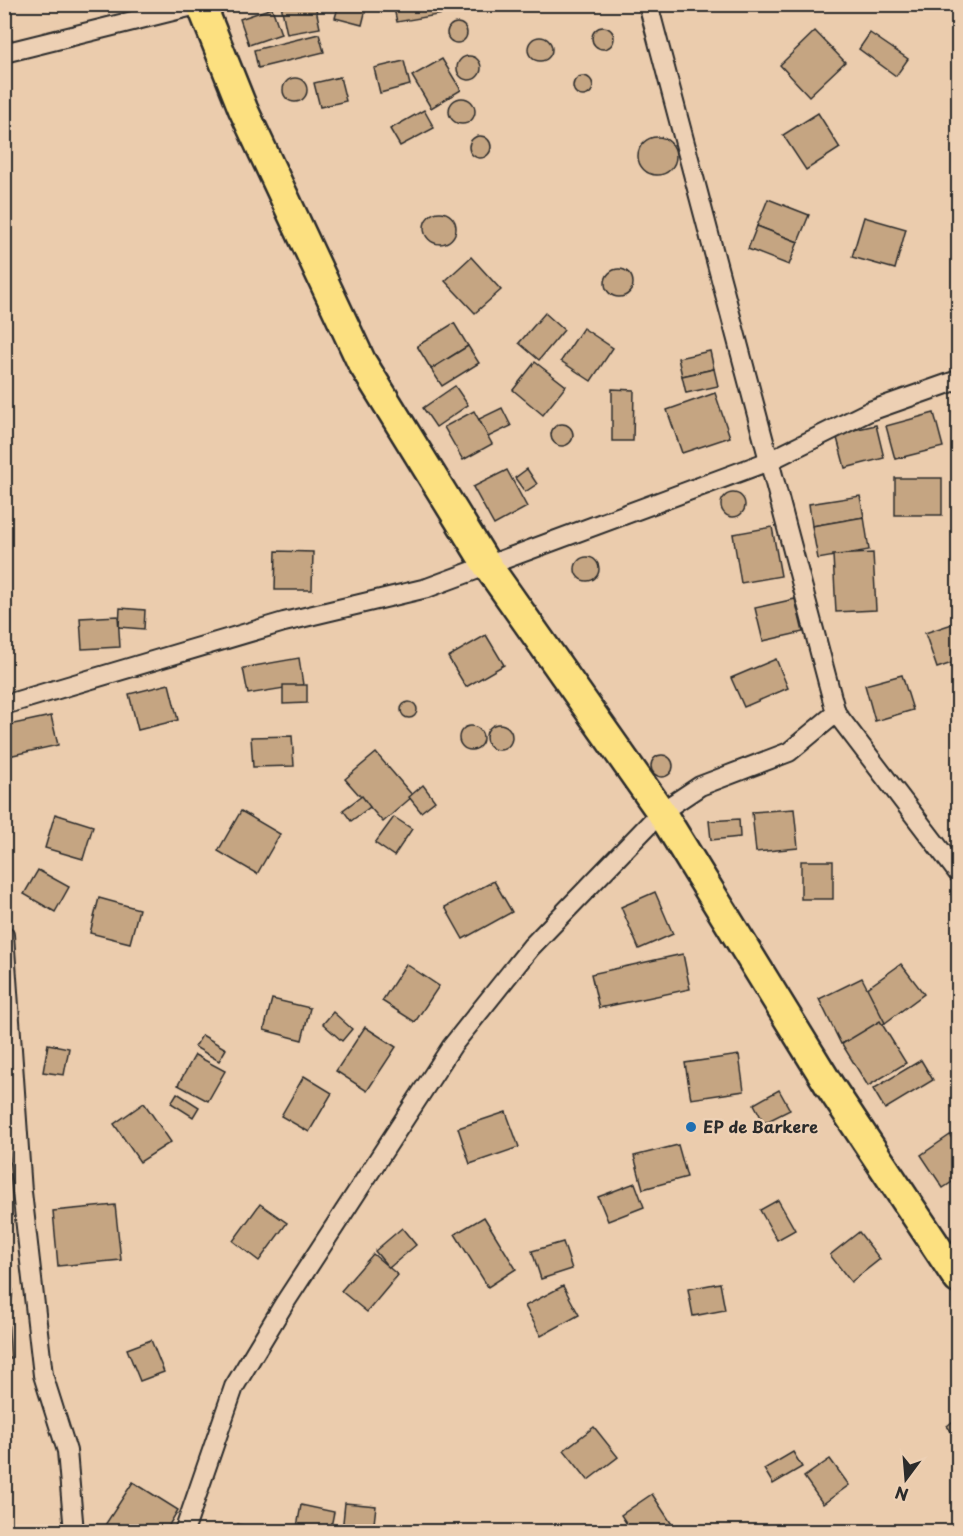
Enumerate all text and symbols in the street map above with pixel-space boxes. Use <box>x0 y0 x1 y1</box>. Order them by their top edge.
place label: EP de Barkere <box>703 1114 818 1138</box>
marker: EP de Barkere <box>684 1120 698 1134</box>
north arrow <box>876 1449 936 1509</box>
text: N <box>892 1481 911 1508</box>

